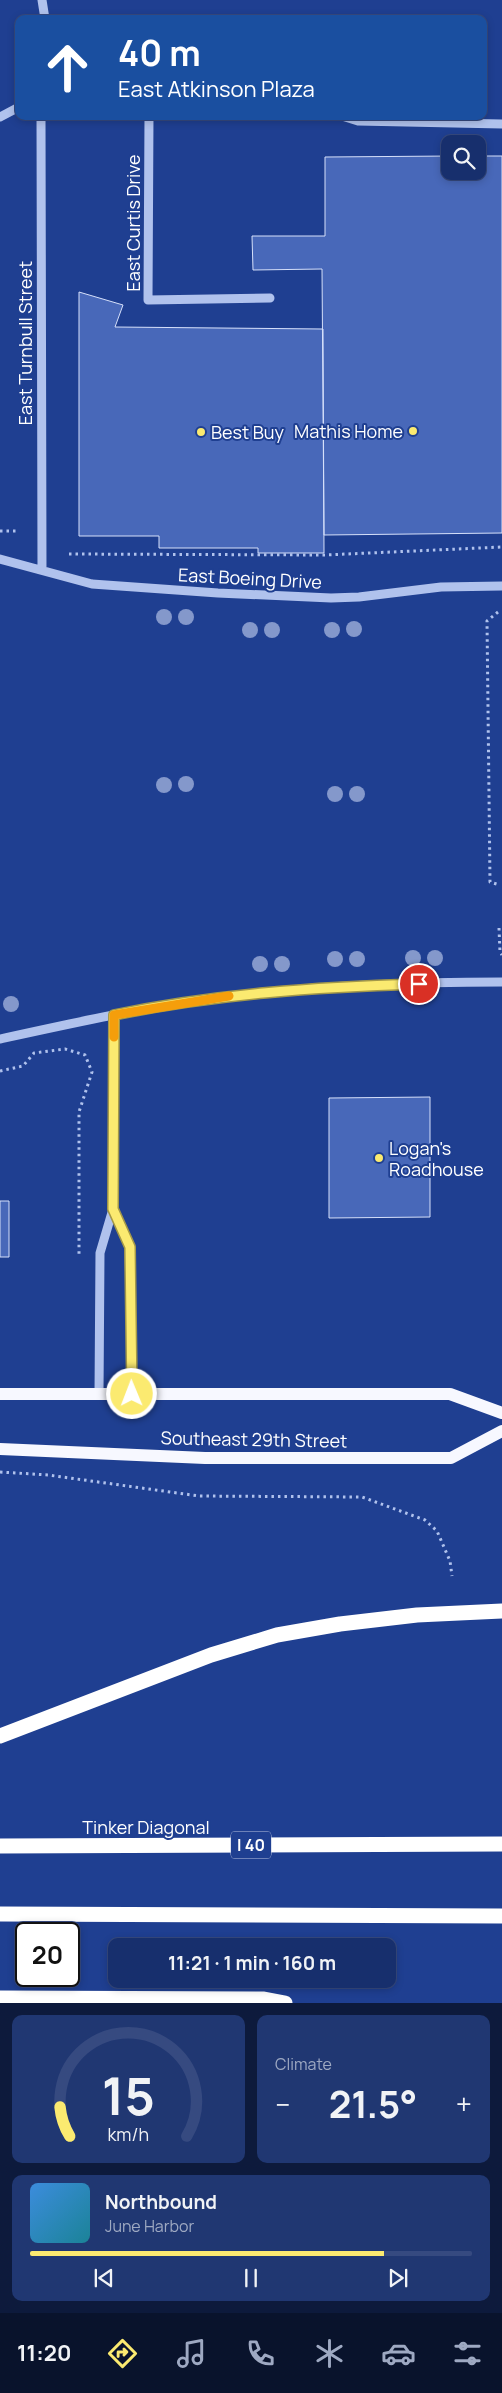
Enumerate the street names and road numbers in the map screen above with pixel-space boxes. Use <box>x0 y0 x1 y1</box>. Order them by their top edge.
street label: East Curtis Drive <box>121 154 145 292</box>
street label: East Turnbull Street <box>13 261 37 425</box>
street label: East Boeing Drive <box>177 562 323 594</box>
street label: Southeast 29th Street <box>160 1425 348 1453</box>
street label: Tinker Diagonal <box>82 1815 210 1839</box>
road number: I 40 <box>231 1832 271 1858</box>

